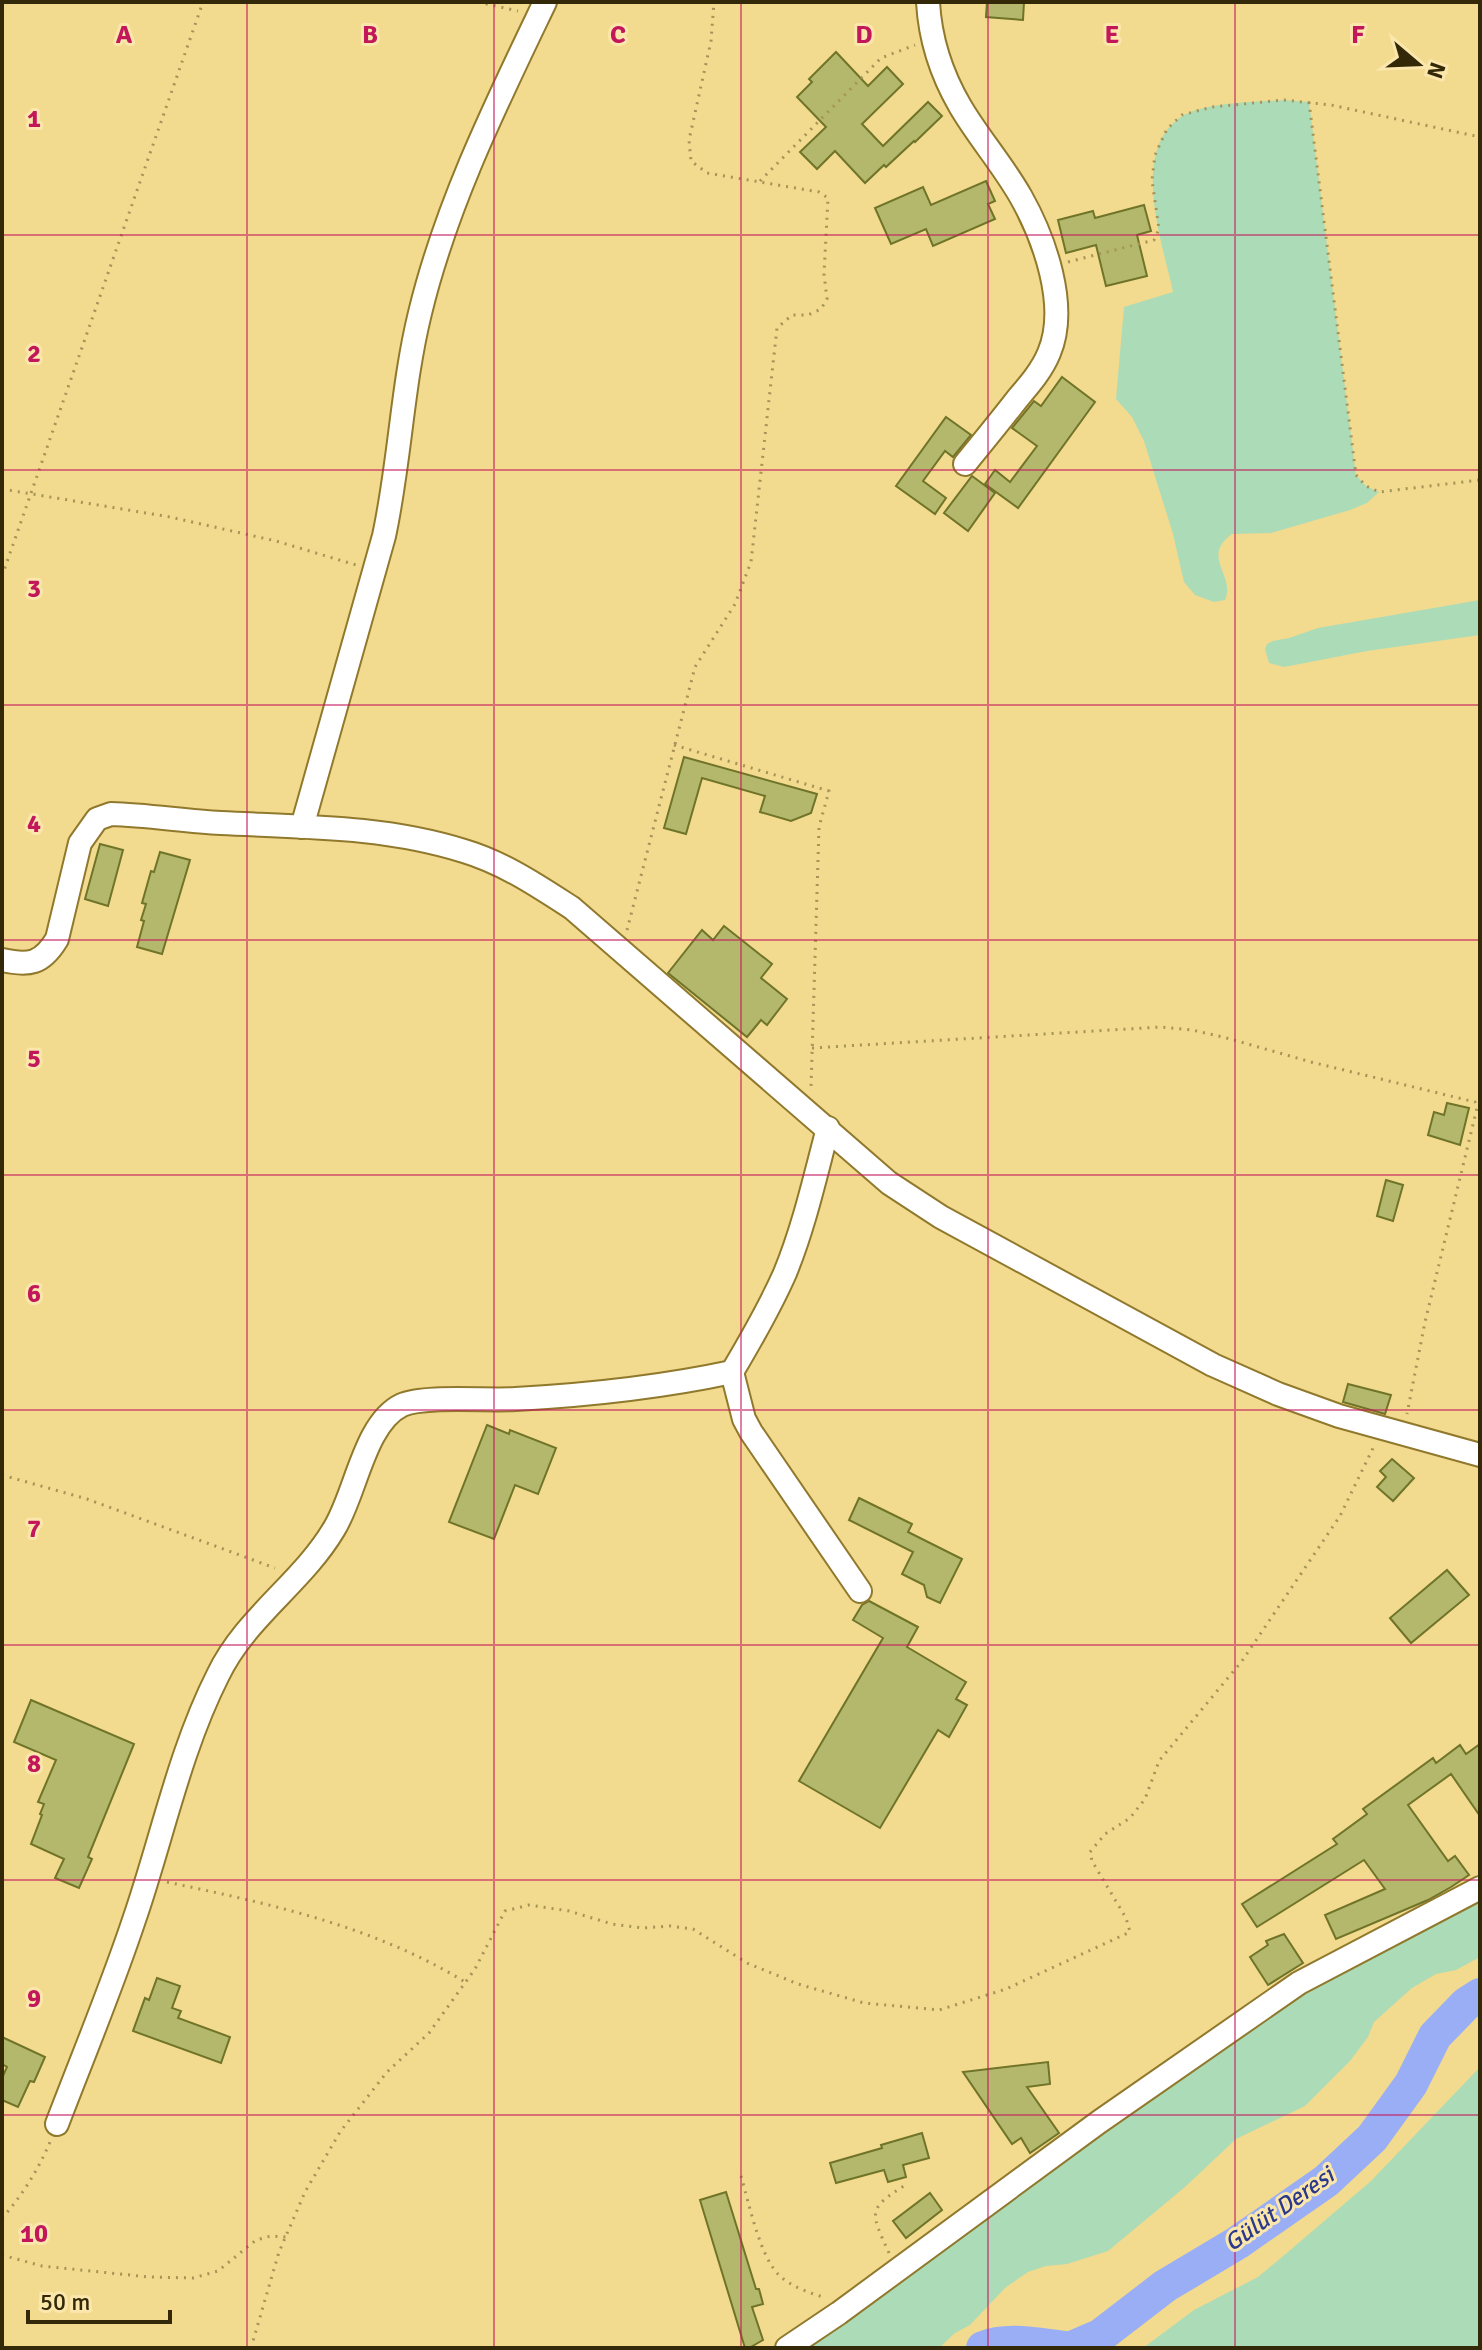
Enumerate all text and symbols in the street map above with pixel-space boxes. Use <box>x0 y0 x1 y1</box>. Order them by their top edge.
text: A <box>116 19 133 51</box>
text: B <box>362 19 378 51</box>
text: C <box>610 19 626 51</box>
text: D <box>855 19 873 51</box>
text: E <box>1105 19 1119 51</box>
text: F <box>1351 19 1365 51</box>
north arrow <box>1378 24 1458 104</box>
text: N <box>1421 59 1452 82</box>
text: 1 <box>27 103 41 135</box>
text: 2 <box>27 338 41 370</box>
text: 3 <box>27 573 41 605</box>
text: 4 <box>27 808 41 840</box>
text: 5 <box>27 1043 41 1075</box>
text: 6 <box>27 1278 41 1310</box>
text: 7 <box>27 1513 41 1545</box>
text: 8 <box>27 1748 41 1780</box>
text: 9 <box>27 1983 41 2015</box>
water label: Gülüt Deresi <box>1218 2159 1342 2258</box>
text: 10 <box>20 2218 48 2250</box>
scale bar <box>28 2274 170 2324</box>
text: 50 m <box>40 2287 90 2317</box>

